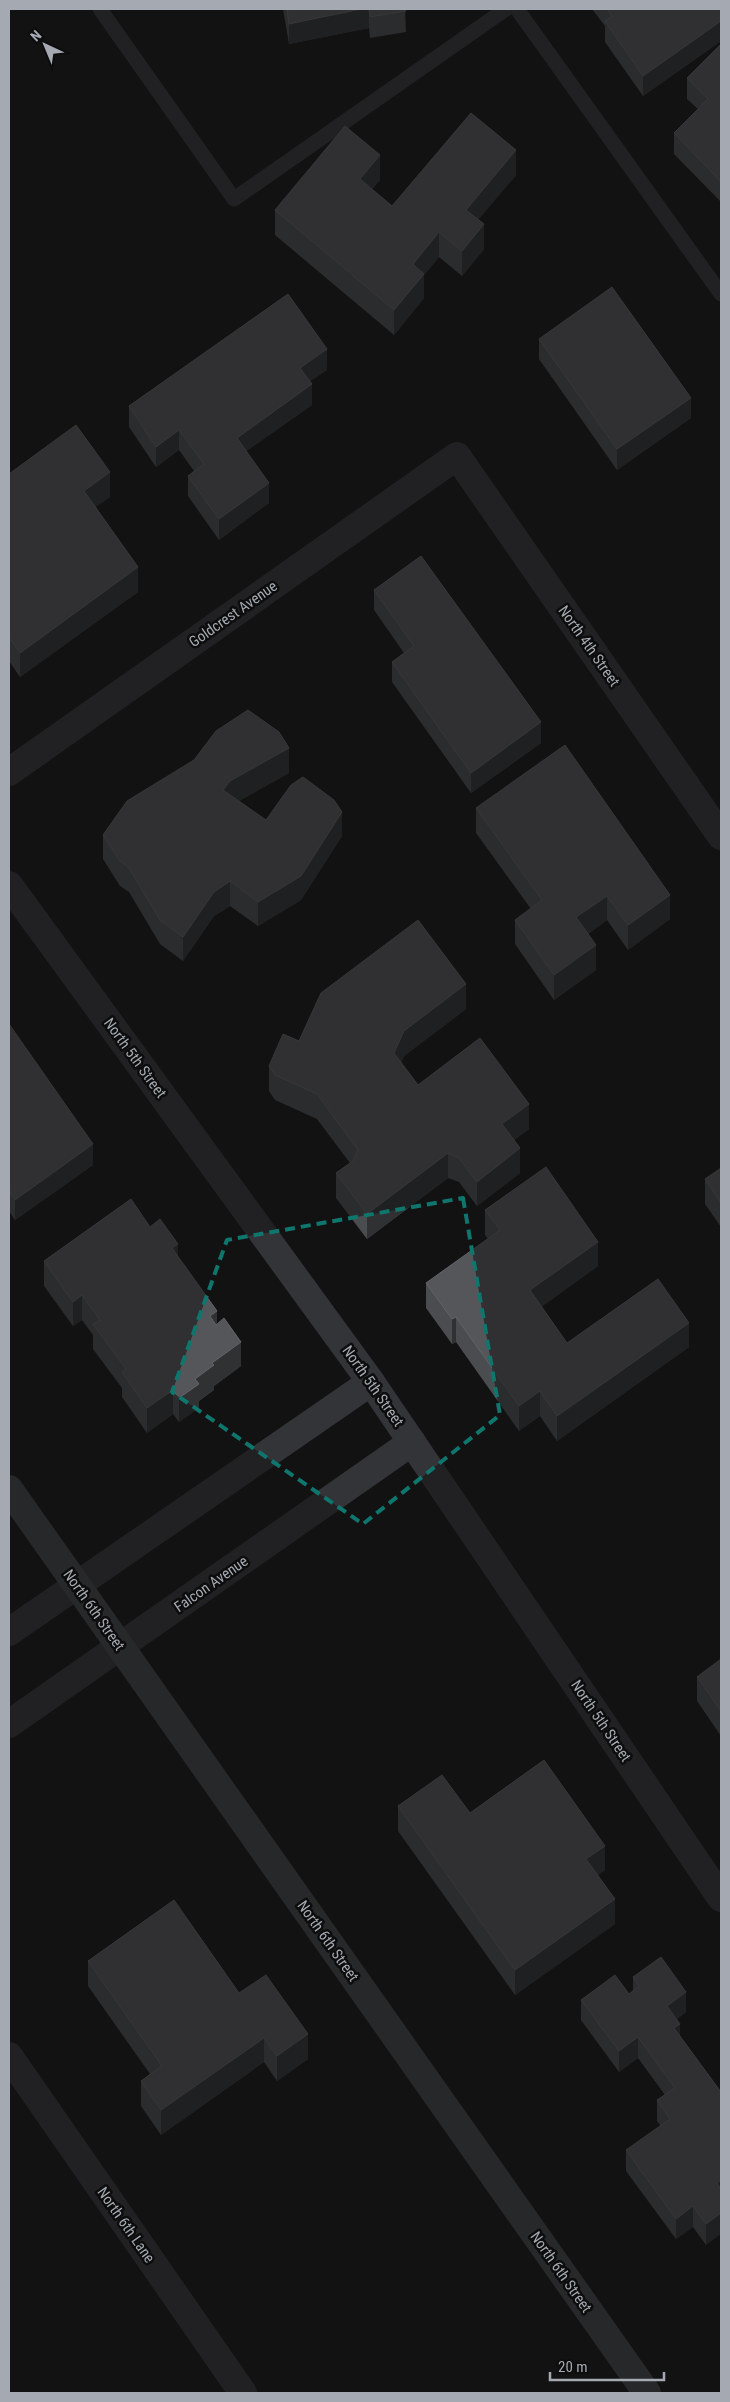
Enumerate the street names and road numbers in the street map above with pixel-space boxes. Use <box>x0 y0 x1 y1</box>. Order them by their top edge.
street label: Goldcrest Avenue <box>185 577 281 651</box>
street label: North 4th Street <box>555 602 623 690</box>
street label: North 5th Street <box>100 1014 170 1102</box>
street label: North 5th Street <box>339 1342 407 1430</box>
street label: Falcon Avenue <box>171 1552 251 1616</box>
street label: North 6th Street <box>60 1566 128 1654</box>
street label: North 5th Street <box>567 1677 635 1765</box>
street label: North 6th Street <box>294 1897 362 1985</box>
street label: North 6th Lane <box>93 2184 159 2266</box>
street label: North 6th Street <box>527 2228 595 2316</box>

